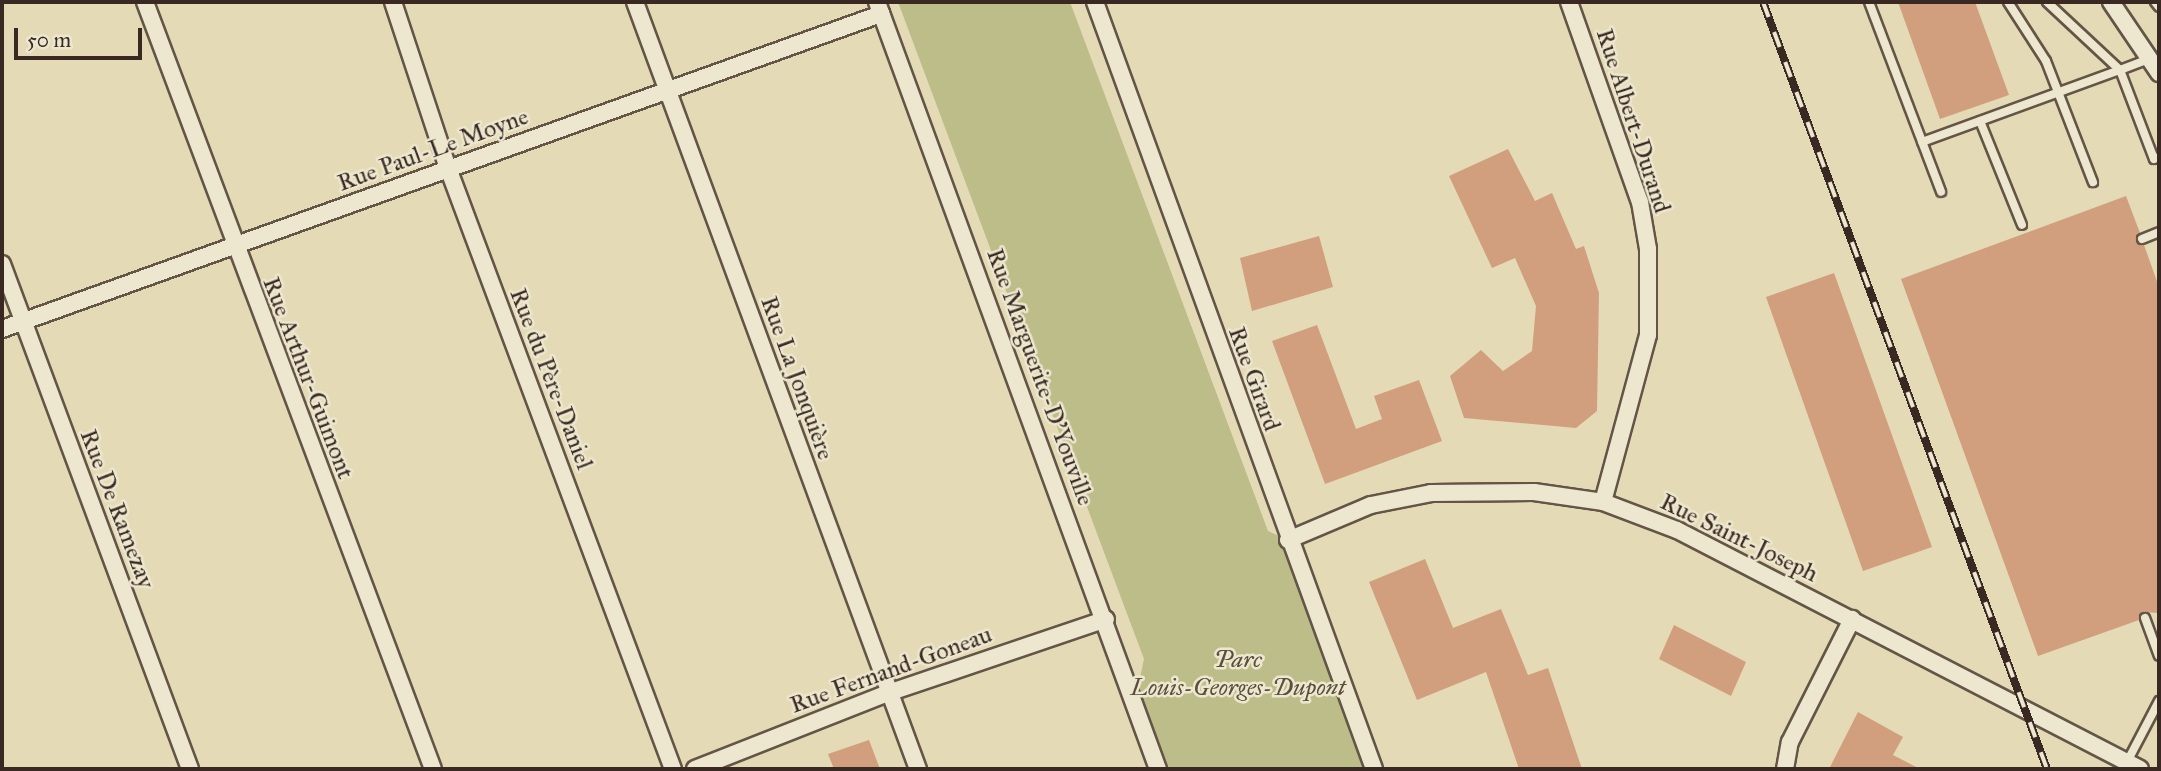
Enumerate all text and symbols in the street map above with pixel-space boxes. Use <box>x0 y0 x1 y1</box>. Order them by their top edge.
scale bar <box>18 14 145 58</box>
street label: Rue Albert-Durand <box>1590 25 1676 217</box>
text: 50 m <box>27 27 71 53</box>
street label: Rue Paul-Le Moyne <box>334 102 532 198</box>
street label: Rue Marguerite-D'Youville <box>980 245 1100 509</box>
street label: Rue Arthur-Guimont <box>256 273 360 483</box>
street label: Rue du Père-Daniel <box>503 284 599 474</box>
street label: Rue La Jonquière <box>754 292 840 464</box>
street label: Rue Girard <box>1222 323 1286 435</box>
street label: Rue De Ramezay <box>73 425 161 593</box>
street label: Rue Saint-Joseph <box>1655 487 1823 589</box>
street label: Rue Fernand-Goneau <box>786 620 996 720</box>
park label: Parc Louis-Georges-Dupont <box>1131 646 1345 702</box>

